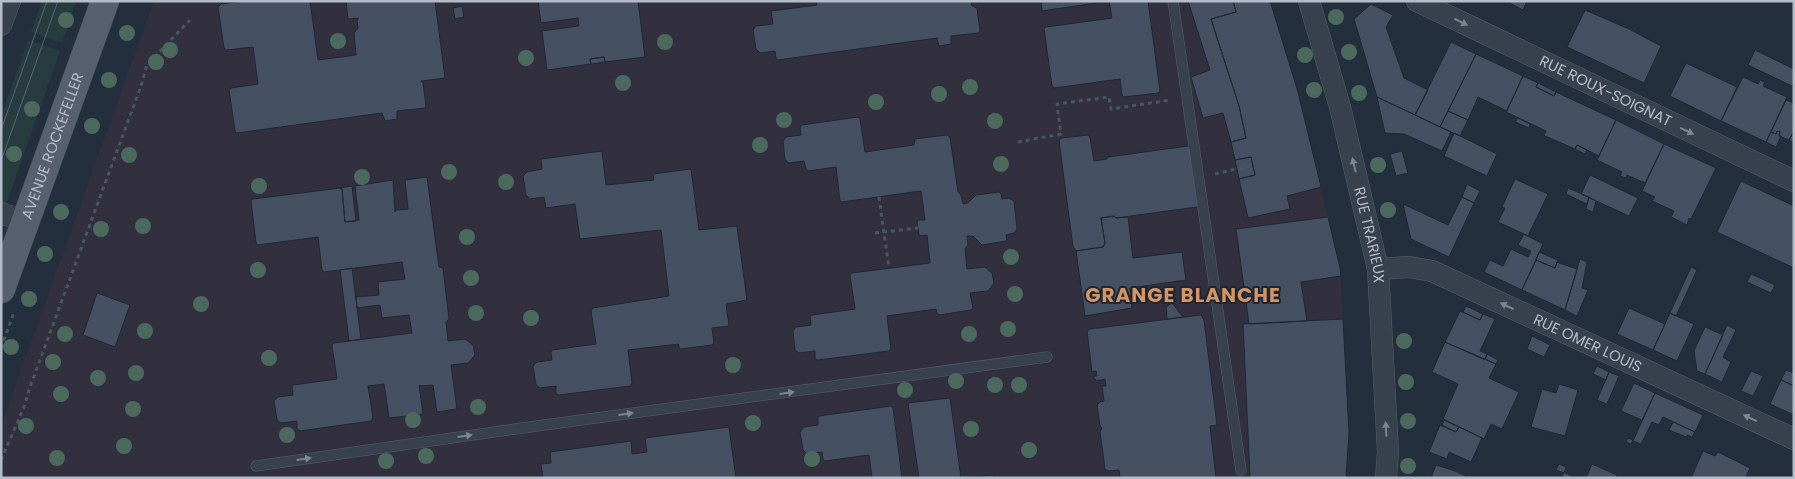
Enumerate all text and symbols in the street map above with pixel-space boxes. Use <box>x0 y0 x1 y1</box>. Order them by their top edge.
one-way arrow <box>1454 19 1468 27</box>
street label: RUE ROUX-SOIGNAT <box>1536 50 1676 131</box>
street label: AVENUE ROCKEFELLER <box>16 70 88 222</box>
one-way arrow <box>1680 127 1694 135</box>
one-way arrow <box>1350 157 1358 172</box>
street label: RUE TRARIEUX <box>1349 185 1390 284</box>
district label: GRANGE BLANCHE <box>1085 281 1281 309</box>
one-way arrow <box>1500 302 1514 310</box>
street label: RUE OMER LOUIS <box>1530 309 1646 377</box>
one-way arrow <box>780 389 796 397</box>
one-way arrow <box>619 410 635 418</box>
one-way arrow <box>1742 414 1757 423</box>
one-way arrow <box>1382 421 1390 437</box>
one-way arrow <box>458 432 474 440</box>
one-way arrow <box>297 455 313 463</box>

